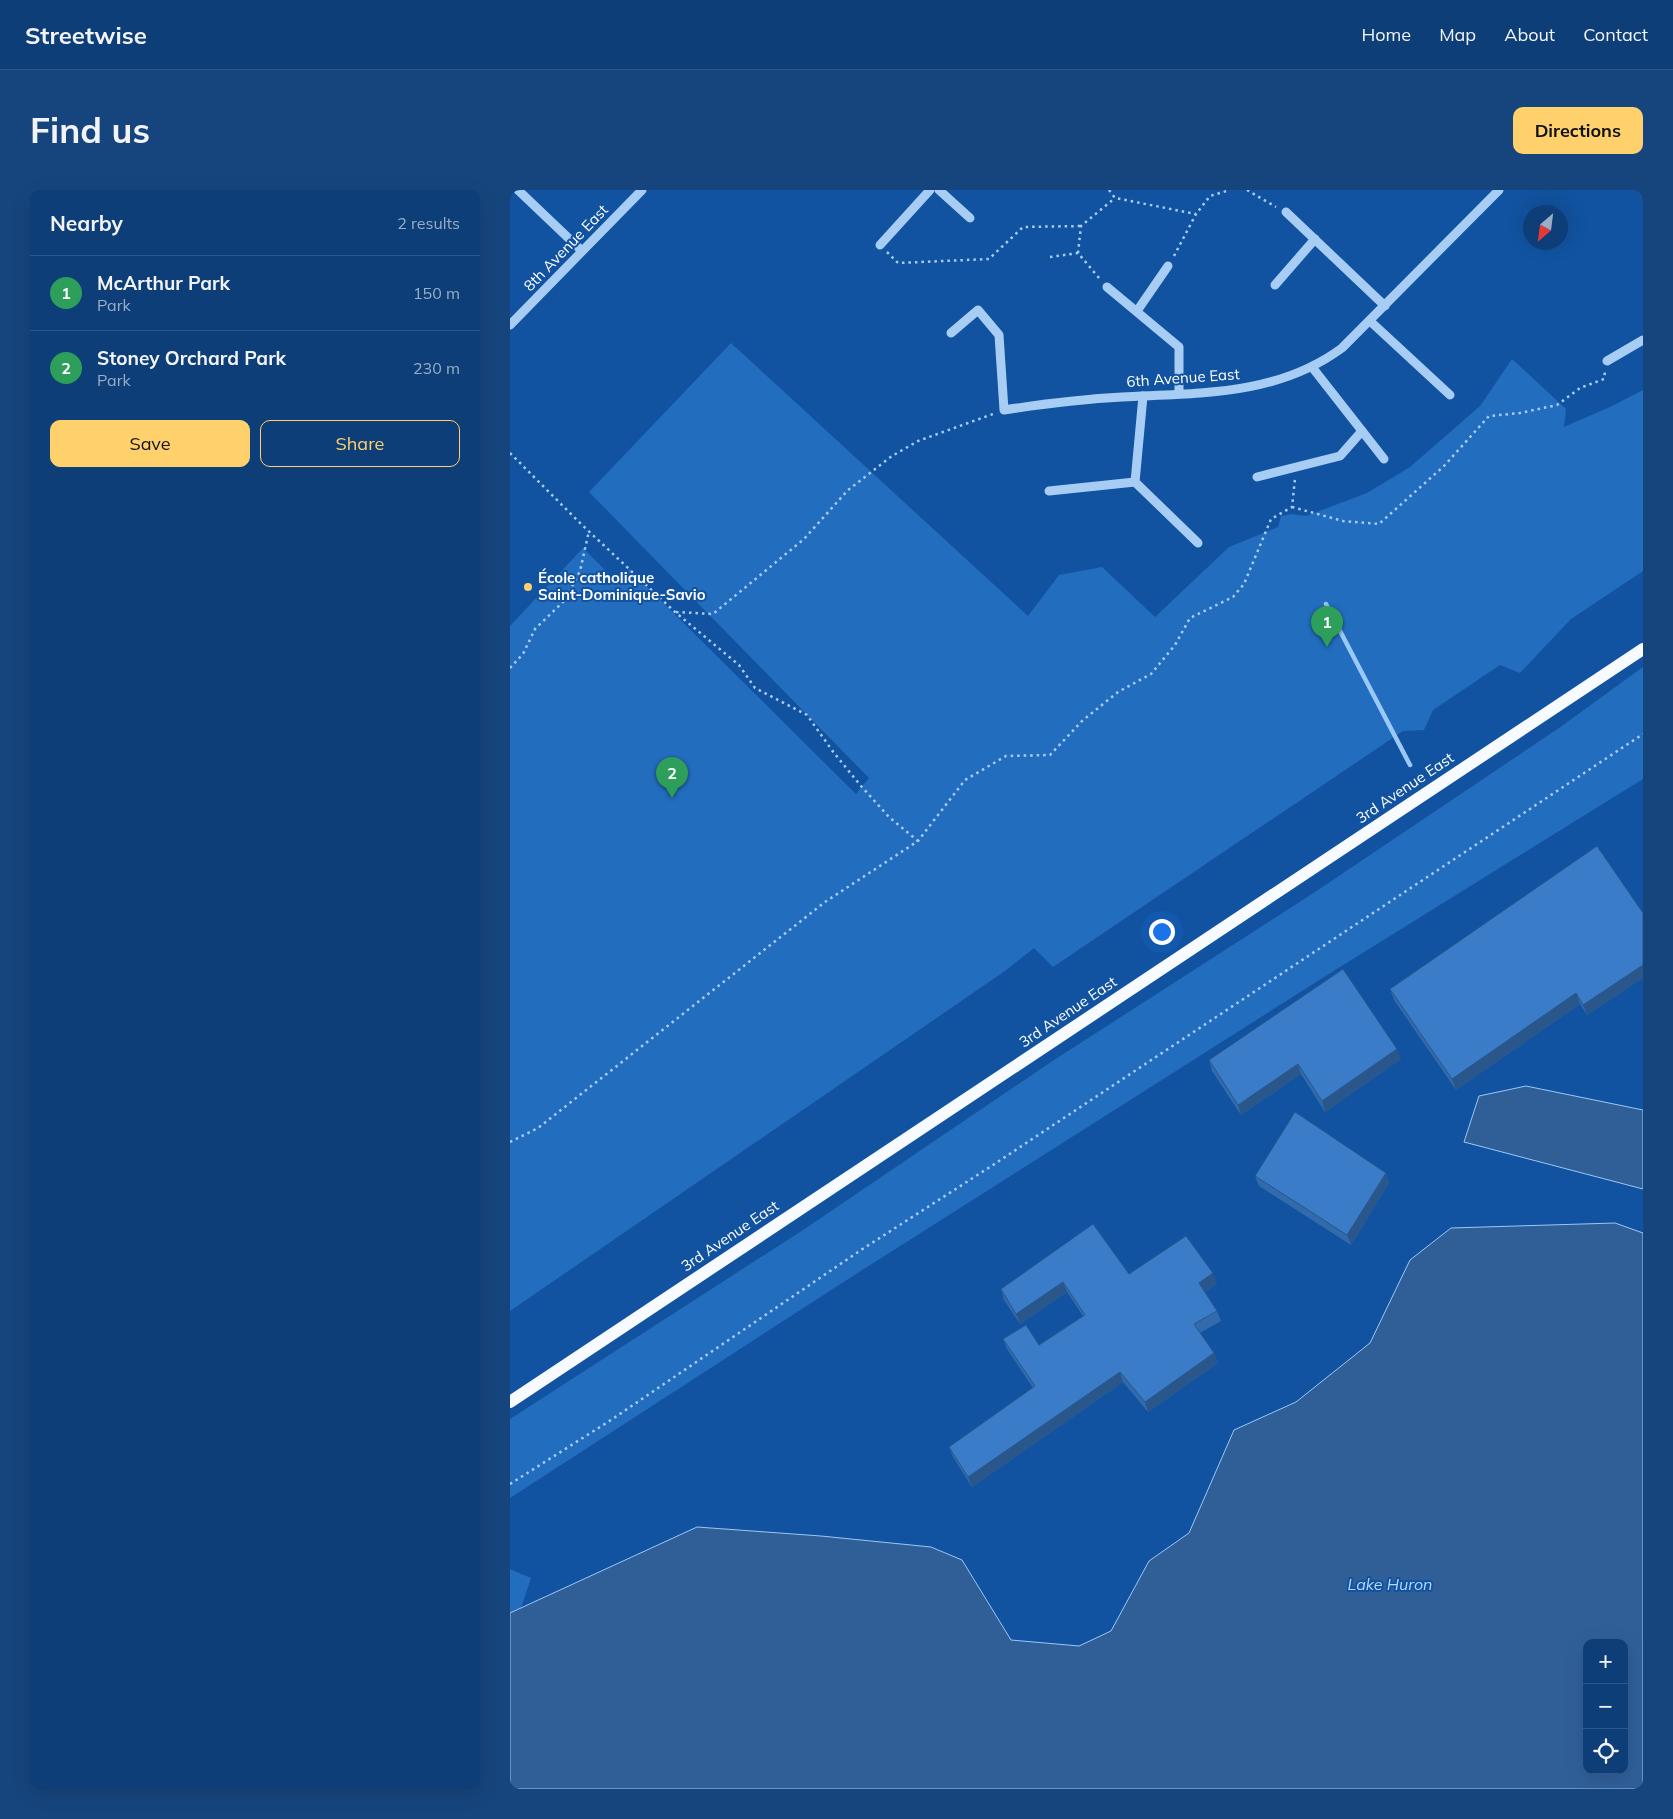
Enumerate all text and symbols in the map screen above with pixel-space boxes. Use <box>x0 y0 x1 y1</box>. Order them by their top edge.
text: Streetwise <box>25 20 147 50</box>
text: Home <box>1361 23 1411 46</box>
text: Map <box>1439 23 1476 46</box>
text: About <box>1504 23 1555 46</box>
text: Contact <box>1583 23 1648 46</box>
button: Directions <box>1513 107 1643 154</box>
text: Find us <box>30 108 150 152</box>
street label: 8th Avenue East <box>519 200 612 295</box>
north arrow <box>1523 205 1568 250</box>
text: Nearby <box>50 210 123 236</box>
text: 2 results <box>397 213 460 233</box>
text: McArthur Park <box>97 271 230 295</box>
text: 1 <box>61 283 71 303</box>
text: 150 m <box>413 283 460 303</box>
text: Park <box>97 295 131 315</box>
text: Stoney Orchard Park <box>97 346 286 370</box>
text: 2 <box>61 358 71 378</box>
text: 230 m <box>413 358 460 378</box>
street label: 6th Avenue East <box>1126 364 1240 391</box>
text: Park <box>97 370 131 390</box>
button: Save <box>50 420 250 467</box>
button: Share <box>260 420 460 467</box>
place label: École catholique Saint-Dominique-Savio <box>538 568 706 604</box>
marker: École catholique Saint-Dominique-Savio <box>522 581 534 593</box>
pin: 1 <box>1311 606 1343 647</box>
street label: 3rd Avenue East <box>1352 748 1457 827</box>
pin: 2 <box>656 757 688 798</box>
your location <box>1149 919 1175 945</box>
street label: 3rd Avenue East <box>1015 972 1120 1051</box>
street label: 3rd Avenue East <box>677 1196 782 1275</box>
water label: Lake Huron <box>1348 1574 1432 1594</box>
map controls <box>1583 1639 1628 1774</box>
button: + <box>1583 1639 1628 1684</box>
button: − <box>1583 1684 1628 1729</box>
button: locate <box>1583 1729 1628 1774</box>

